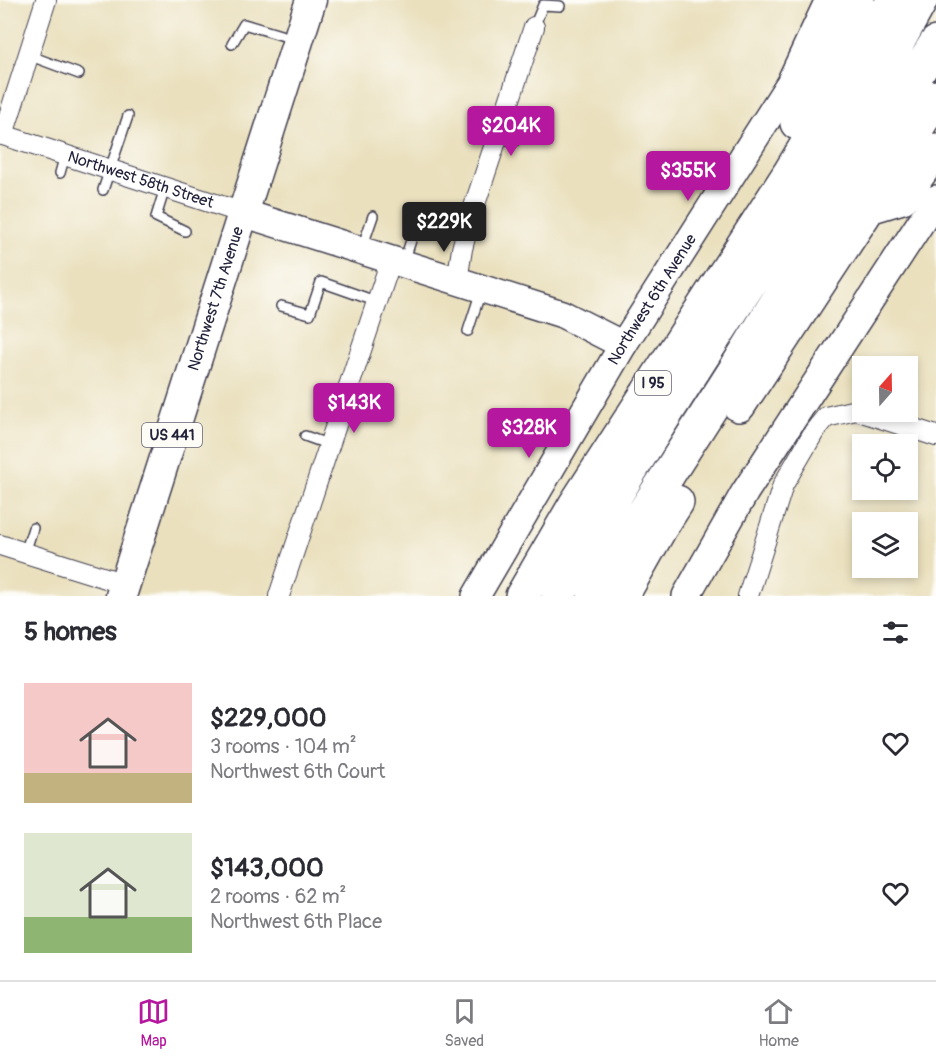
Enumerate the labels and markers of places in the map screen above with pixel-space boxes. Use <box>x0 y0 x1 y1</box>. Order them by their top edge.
pin: $204K <box>469 106 553 157</box>
pin: $355K <box>646 151 730 202</box>
pin: $229K <box>402 202 486 253</box>
pin: $143K <box>312 383 396 434</box>
pin: $328K <box>487 408 571 459</box>

